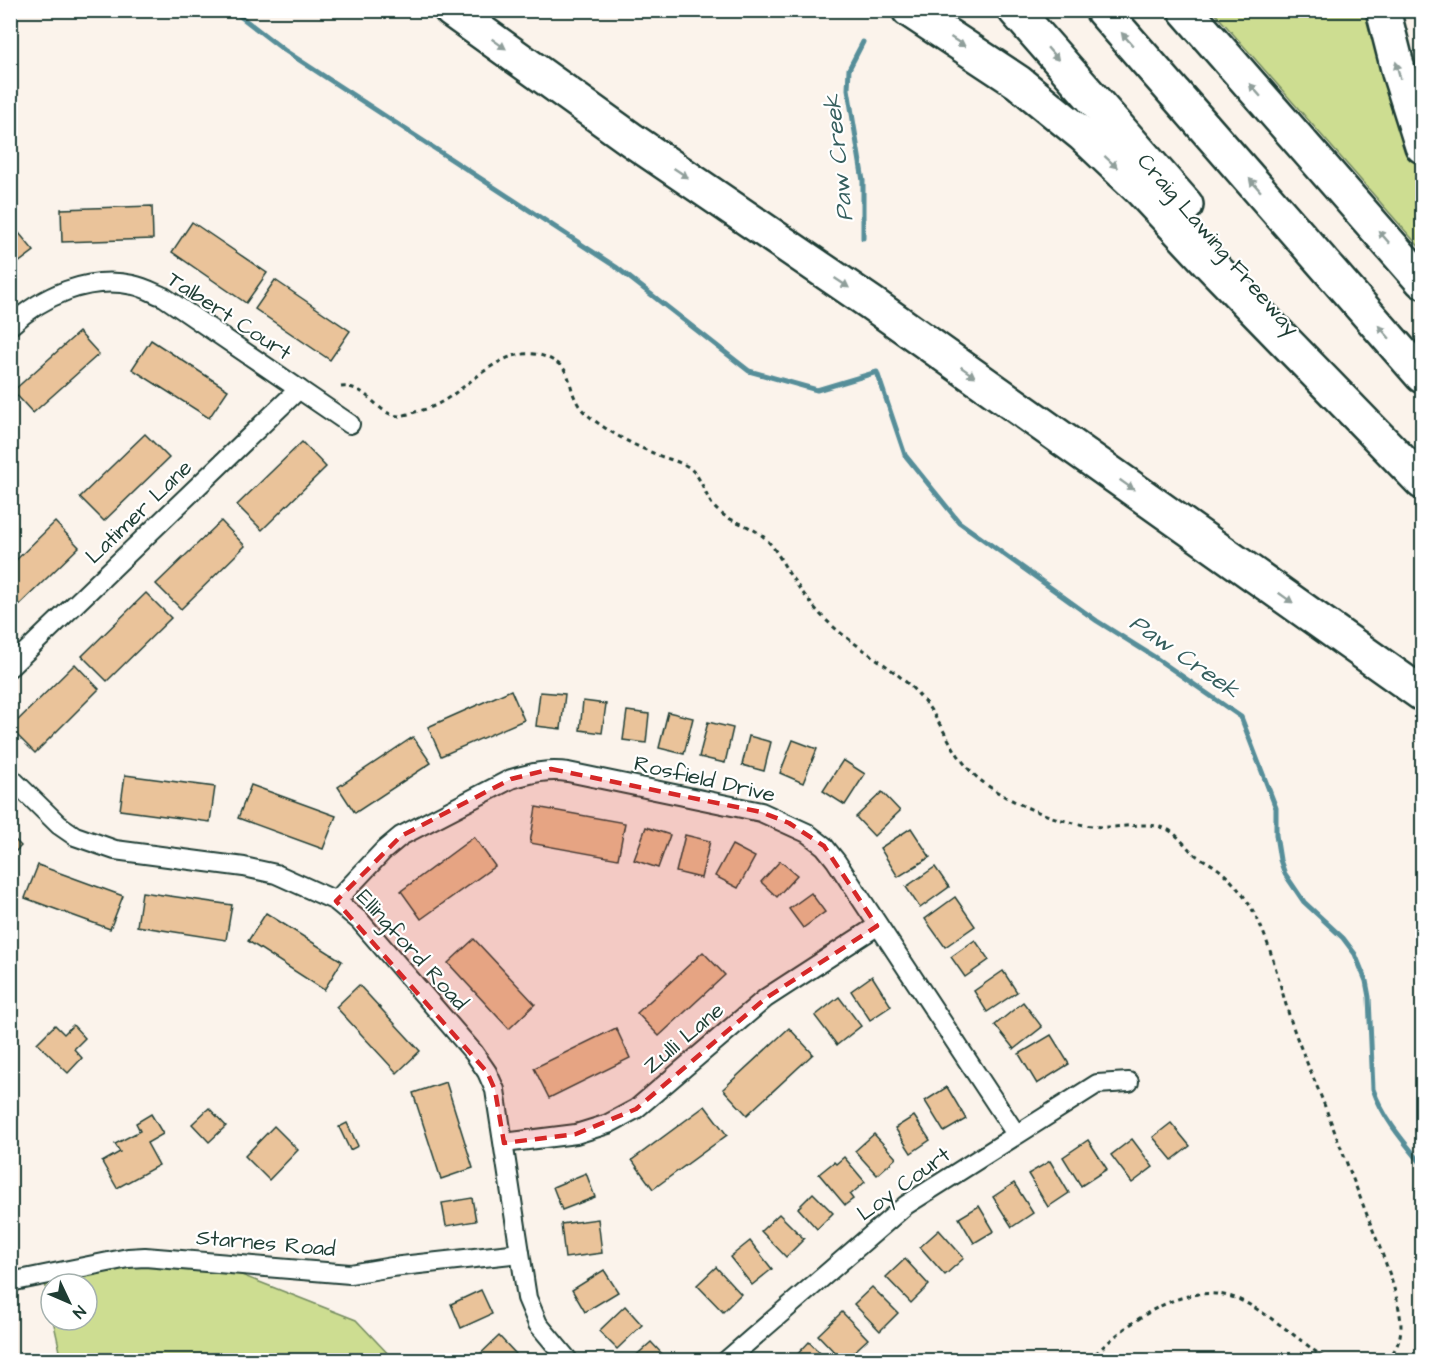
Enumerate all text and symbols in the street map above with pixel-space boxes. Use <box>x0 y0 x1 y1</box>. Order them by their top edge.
one-way arrow <box>1120 31 1134 46</box>
one-way arrow <box>950 36 966 47</box>
one-way arrow <box>491 38 506 50</box>
one-way arrow <box>1046 47 1060 62</box>
one-way arrow <box>1393 61 1402 79</box>
one-way arrow <box>1249 83 1262 98</box>
water label: Paw Creek <box>815 91 863 223</box>
street label: Craig Lawing Freeway <box>1129 147 1306 344</box>
one-way arrow <box>1104 155 1119 169</box>
one-way arrow <box>672 167 688 179</box>
one-way arrow <box>1249 177 1262 193</box>
one-way arrow <box>1378 230 1391 245</box>
street label: Talbert Court <box>161 264 298 368</box>
one-way arrow <box>833 277 849 289</box>
one-way arrow <box>1378 325 1391 340</box>
one-way arrow <box>959 366 975 378</box>
street label: Latimer Lane <box>79 453 199 571</box>
one-way arrow <box>1118 479 1134 491</box>
one-way arrow <box>1278 591 1293 603</box>
water label: Paw Creek <box>1122 606 1247 708</box>
street label: Rosfield Drive <box>631 748 778 811</box>
street label: Ellingford Road <box>348 882 475 1018</box>
street label: Zulli Lane <box>637 995 731 1081</box>
street label: Loy Court <box>851 1140 958 1229</box>
street label: Starnes Road <box>195 1222 337 1265</box>
north arrow <box>39 1272 99 1332</box>
text: N <box>68 1300 90 1323</box>

